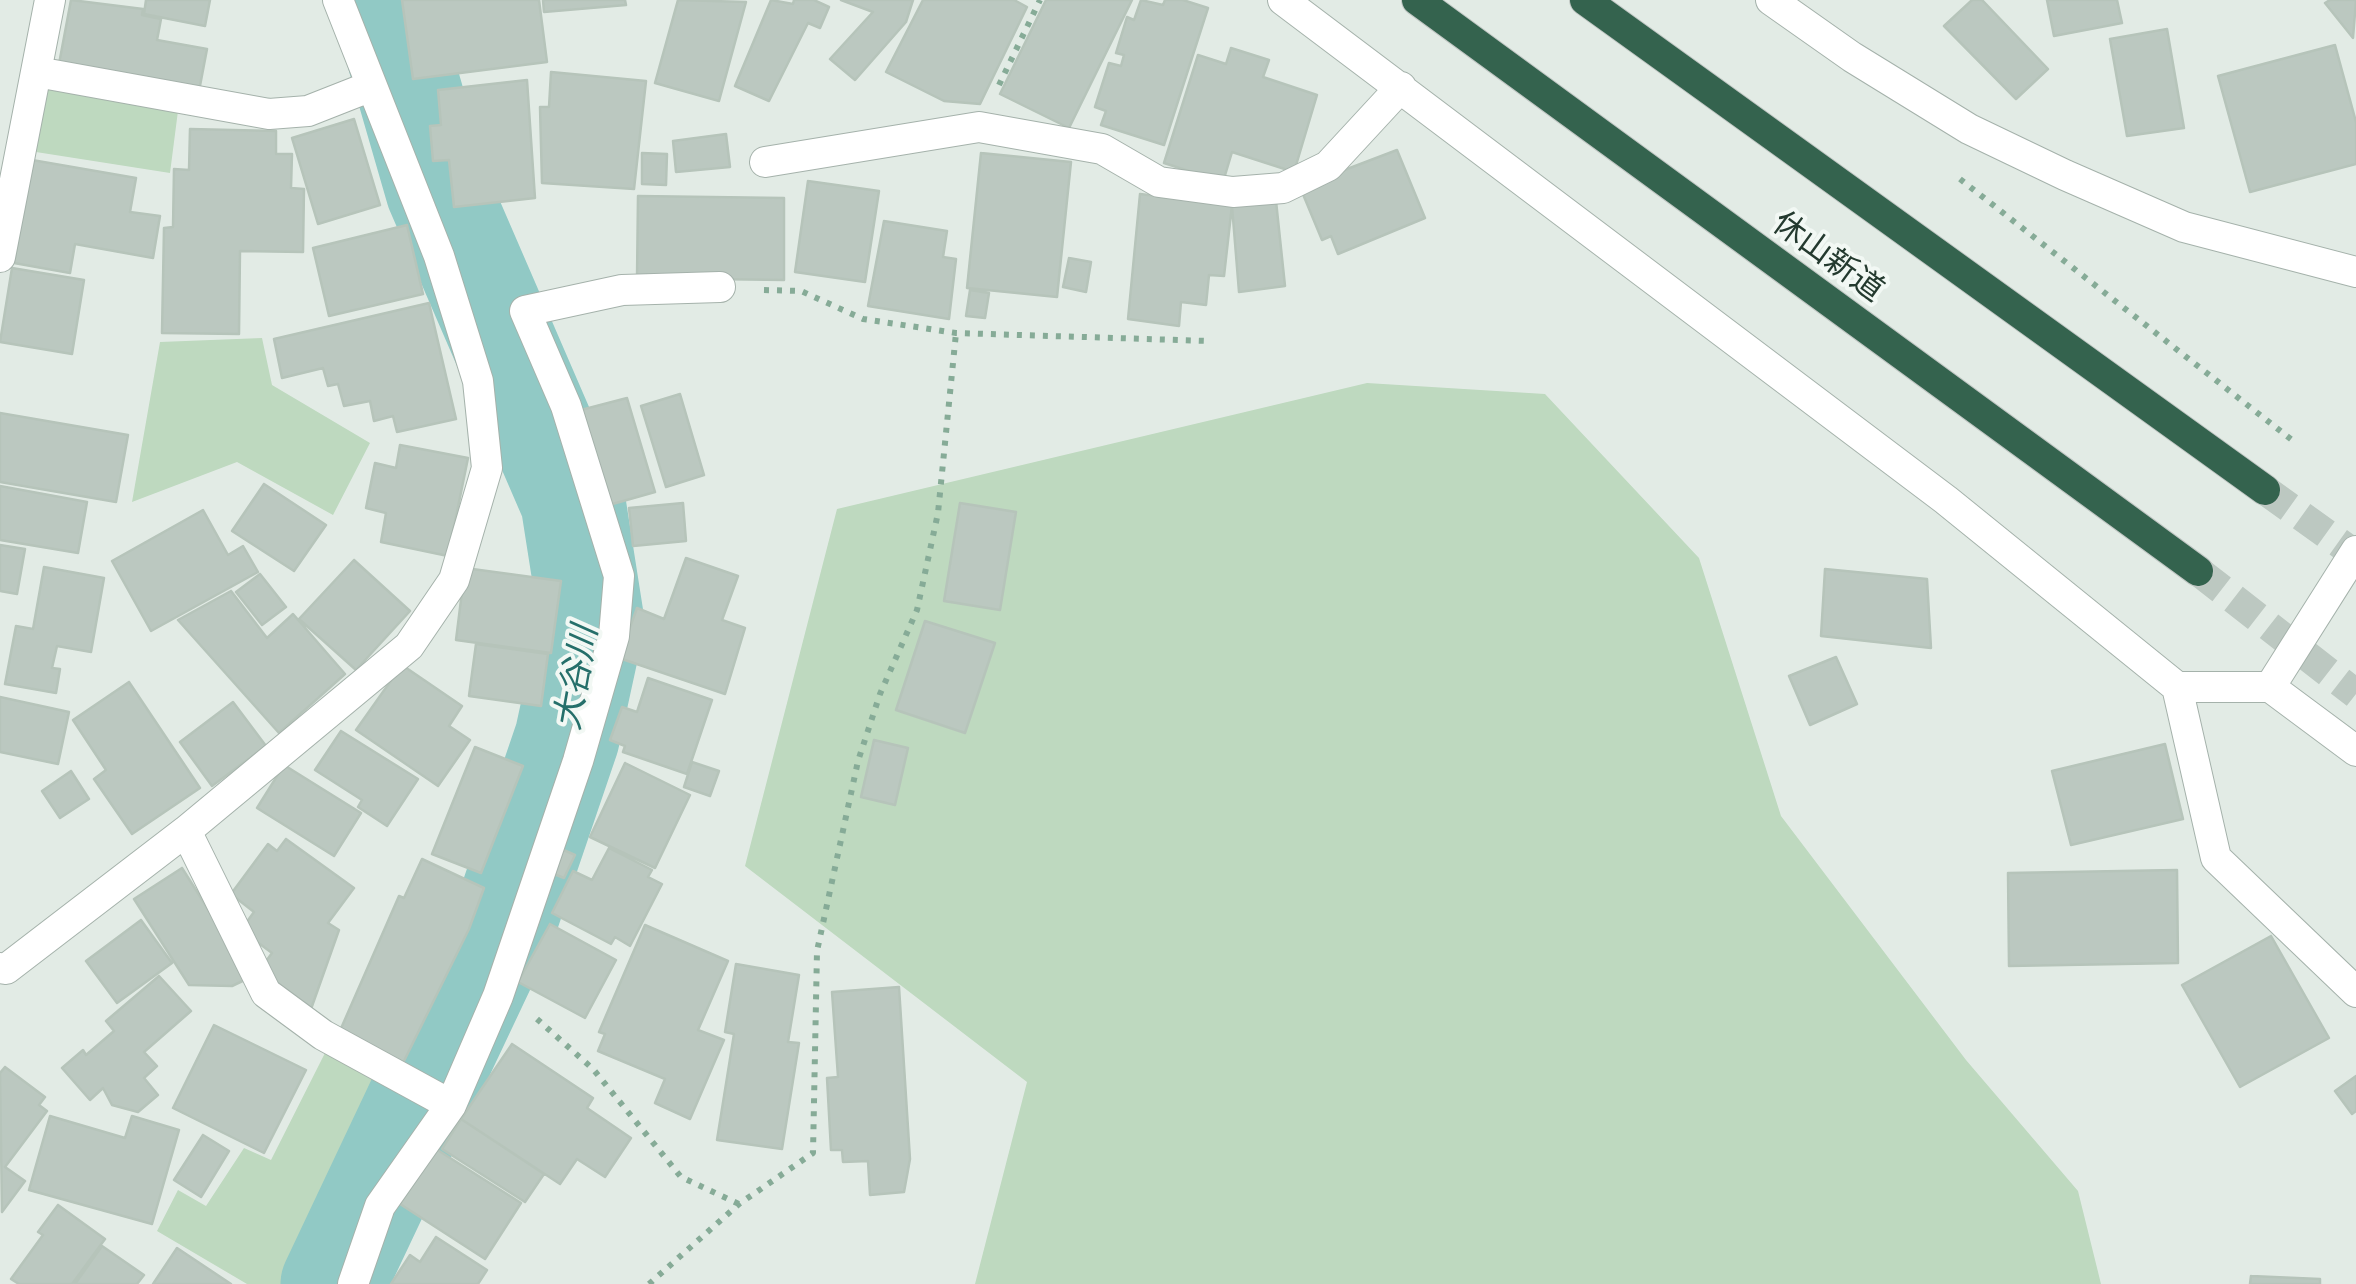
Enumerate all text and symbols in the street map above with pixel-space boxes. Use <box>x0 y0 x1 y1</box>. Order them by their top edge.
street label: 休山新道 <box>1765 204 1891 310</box>
water label: 大谷川 <box>547 623 607 733</box>

